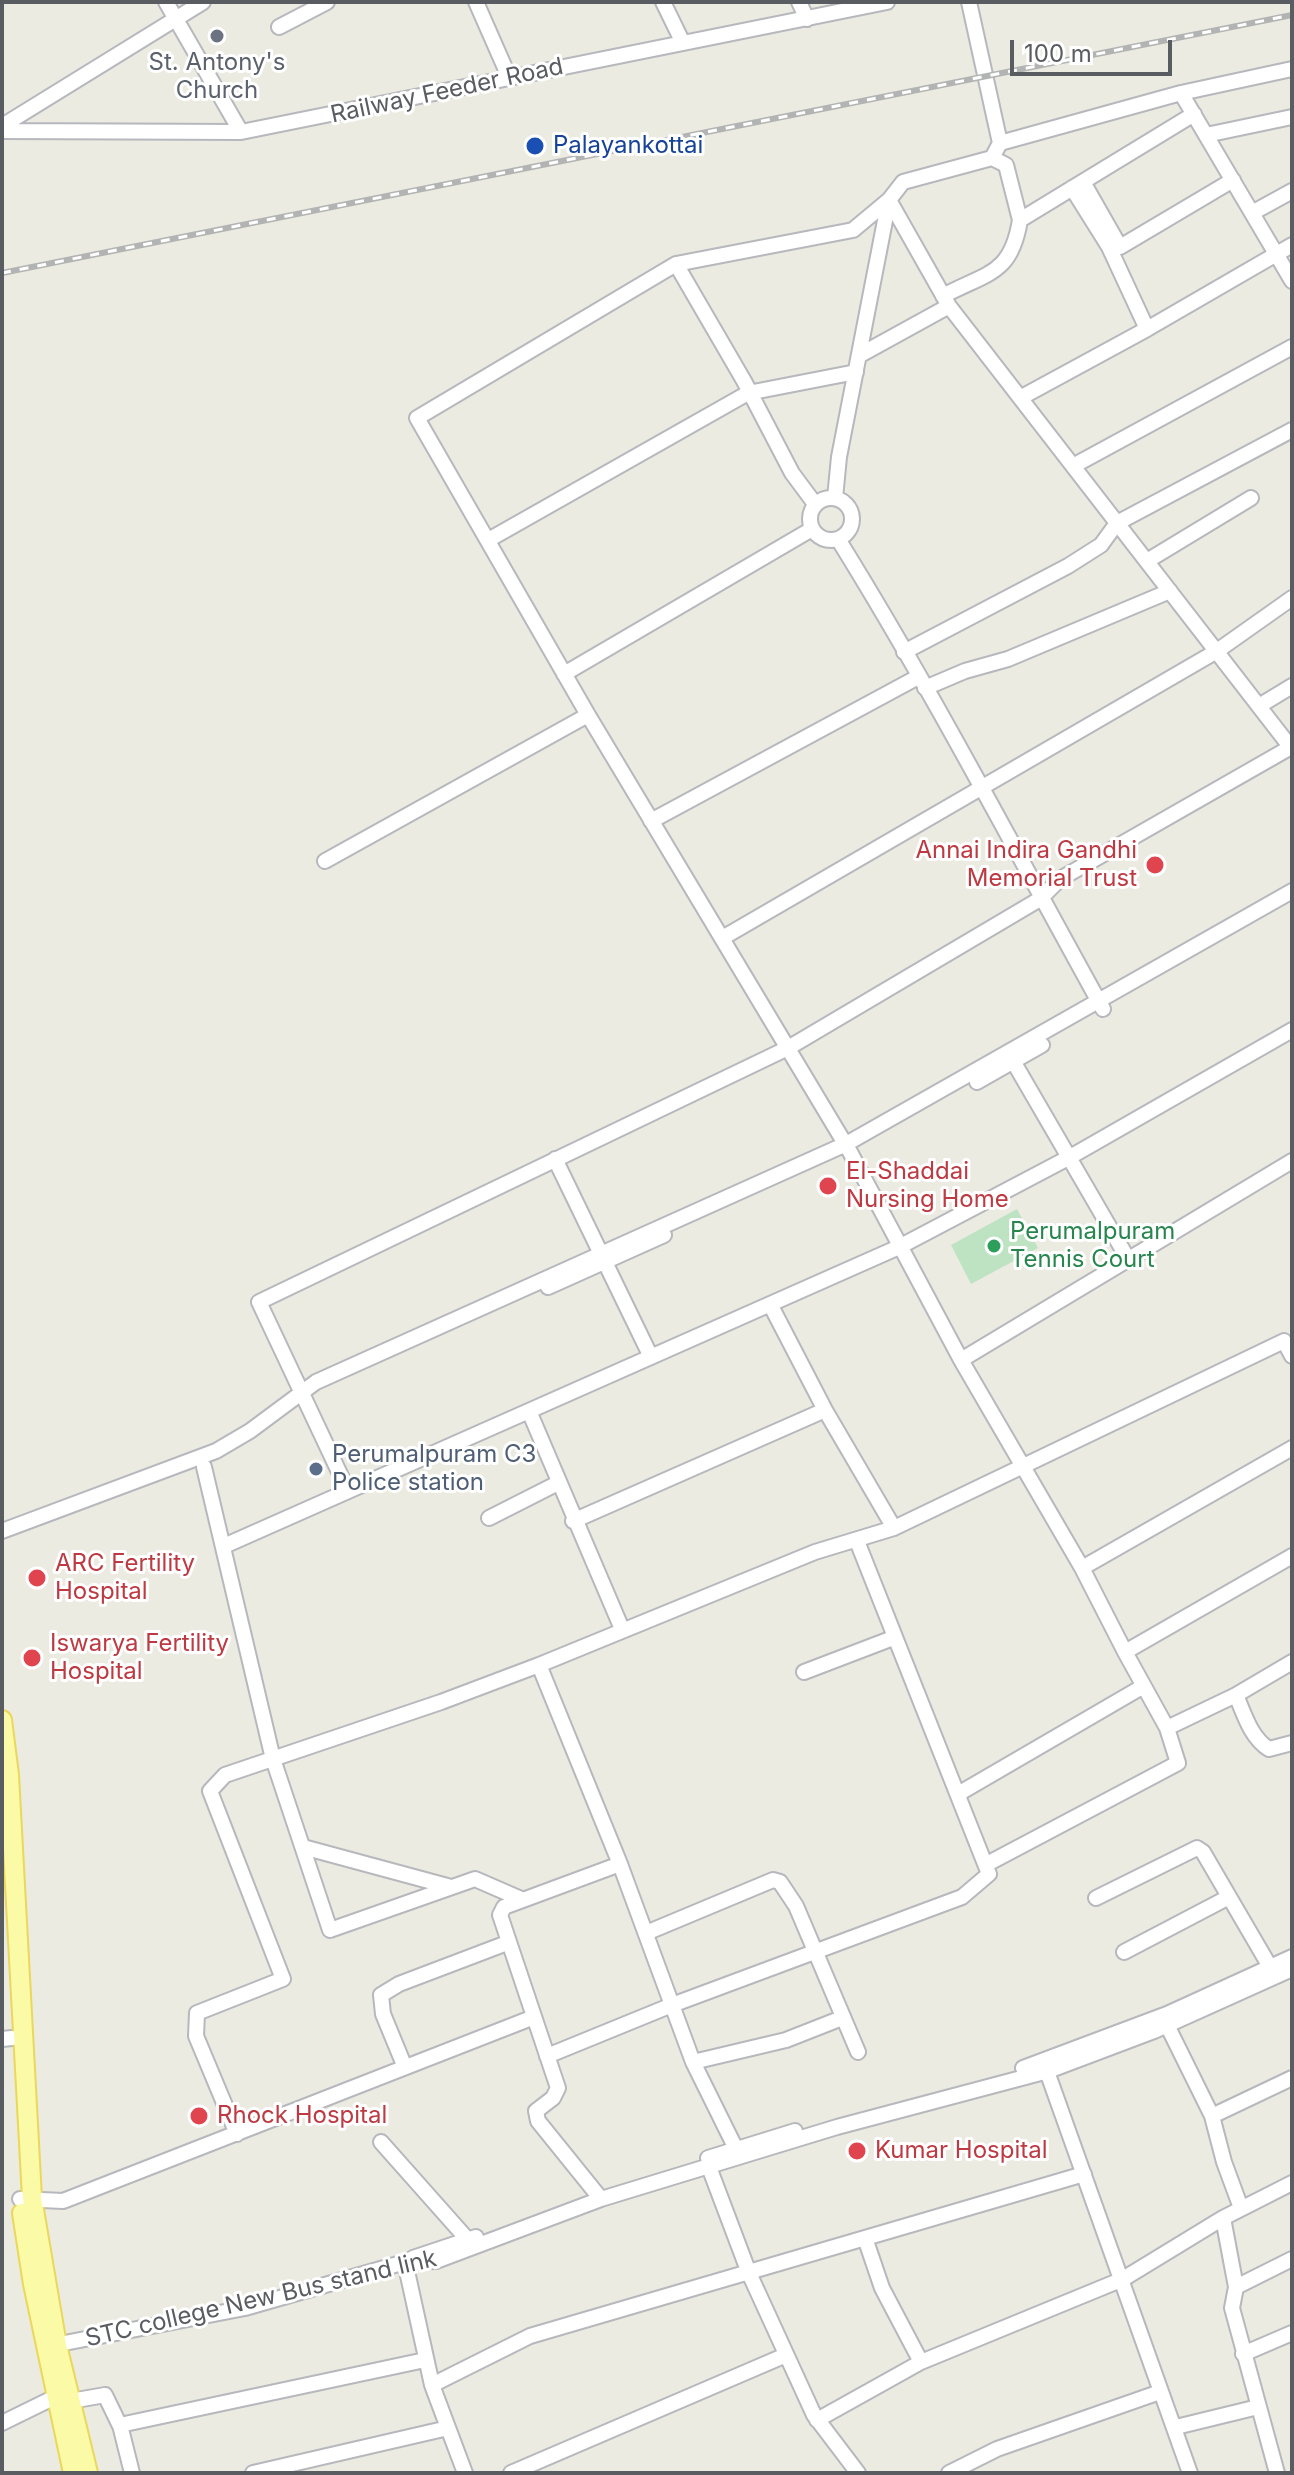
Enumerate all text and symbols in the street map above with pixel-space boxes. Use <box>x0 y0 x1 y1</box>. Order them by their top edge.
scale bar <box>1014 24 1176 74</box>
marker: St. Antony's Church <box>208 27 226 45</box>
text: 100 m <box>1024 39 1092 68</box>
place label: St. Antony's Church <box>149 49 285 105</box>
street label: Railway Feeder Road <box>328 52 566 130</box>
place label: Palayankottai <box>553 132 703 160</box>
marker: Palayankottai <box>524 135 546 157</box>
place label: Annai Indira Gandhi Memorial Trust <box>915 837 1137 893</box>
marker: Annai Indira Gandhi Memorial Trust <box>1144 854 1166 876</box>
place label: El-Shaddai Nursing Home <box>846 1158 1009 1214</box>
marker: El-Shaddai Nursing Home <box>817 1175 839 1197</box>
place label: Perumalpuram Tennis Court <box>1010 1218 1175 1274</box>
marker: Perumalpuram Tennis Court <box>985 1237 1003 1255</box>
place label: Perumalpuram C3 Police station <box>332 1441 536 1497</box>
marker: Perumalpuram C3 Police station <box>307 1460 325 1478</box>
place label: ARC Fertility Hospital <box>55 1550 195 1606</box>
marker: ARC Fertility Hospital <box>26 1567 48 1589</box>
place label: Iswarya Fertility Hospital <box>50 1630 229 1686</box>
marker: Iswarya Fertility Hospital <box>21 1647 43 1669</box>
place label: Rhock Hospital <box>217 2102 387 2130</box>
marker: Rhock Hospital <box>188 2105 210 2127</box>
place label: Kumar Hospital <box>875 2137 1047 2165</box>
marker: Kumar Hospital <box>846 2140 868 2162</box>
street label: STC college New Bus stand link <box>83 2245 439 2353</box>

